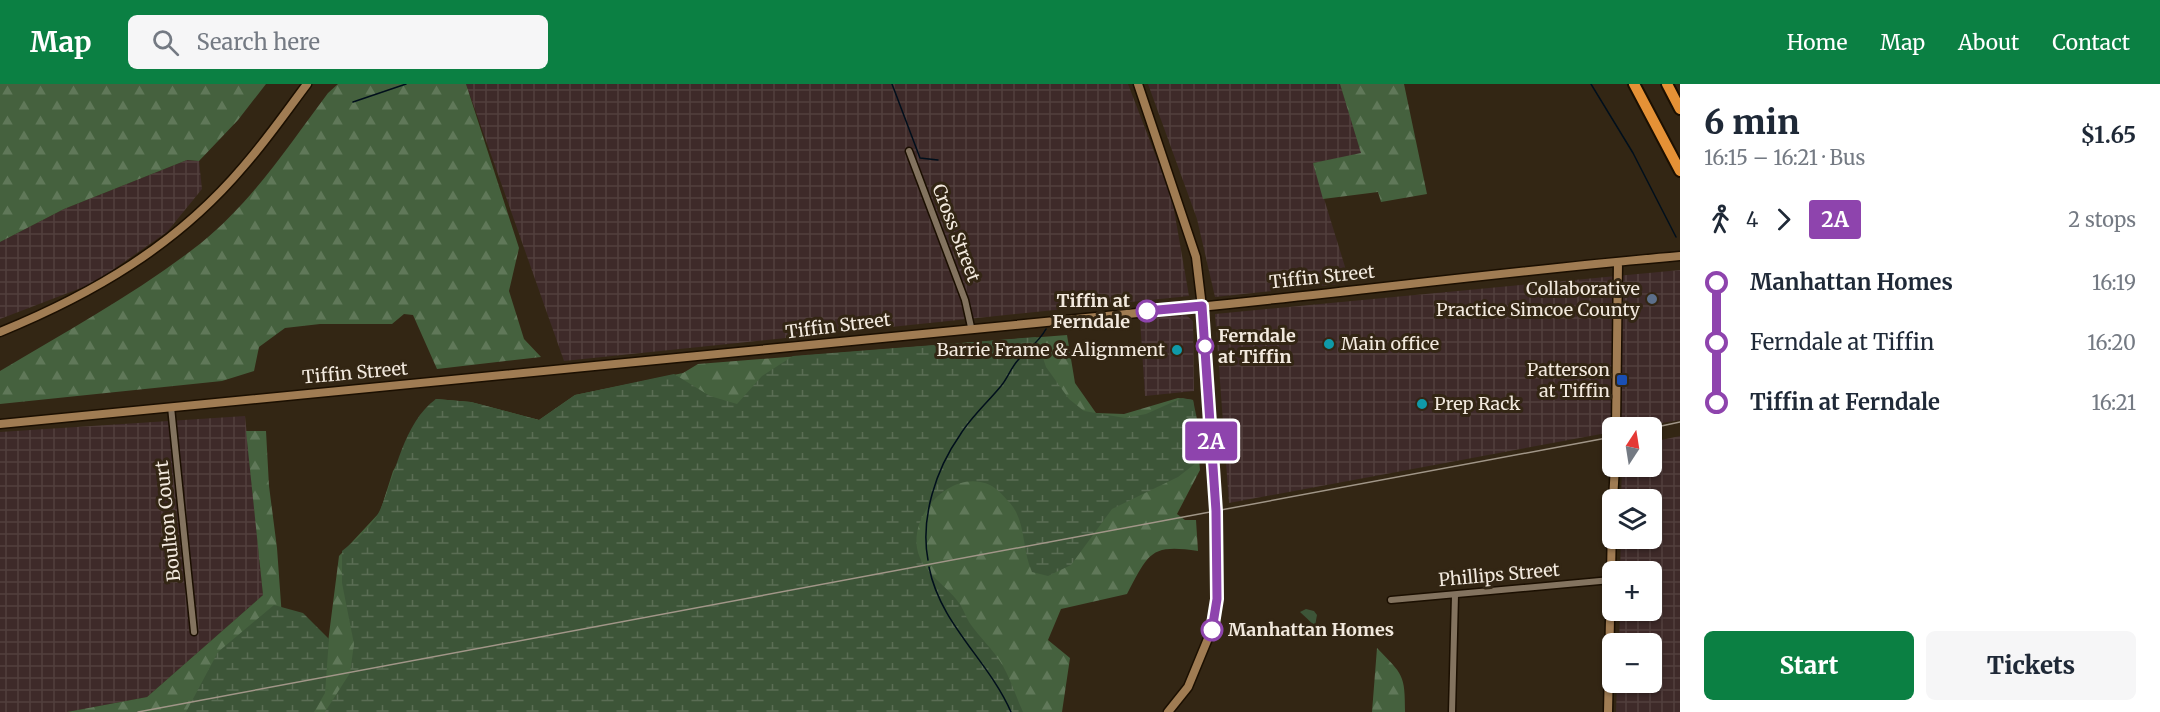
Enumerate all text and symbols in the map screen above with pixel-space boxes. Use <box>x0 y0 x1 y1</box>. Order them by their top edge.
search box <box>128 15 548 69</box>
text: Map <box>30 24 92 60</box>
icon: search <box>149 26 182 59</box>
text: Search here <box>197 28 320 56</box>
text: Home <box>1787 29 1847 56</box>
text: Map <box>1880 29 1925 56</box>
text: About <box>1958 29 2019 56</box>
text: Contact <box>2052 29 2130 56</box>
text: 6 min <box>1704 102 1799 143</box>
text: $1.65 <box>2080 121 2136 149</box>
text: 16:15 – 16:21 · Bus <box>1704 145 1865 170</box>
street label: Cross Street <box>927 181 986 285</box>
icon: walk <box>1704 203 1737 236</box>
icon: forward <box>1767 203 1800 236</box>
text: 2A <box>1821 206 1849 233</box>
text: 4 <box>1746 207 1758 232</box>
text: 2 stops <box>2068 207 2136 232</box>
street label: Tiffin Street <box>1268 260 1376 293</box>
text: Manhattan Homes <box>1750 268 1953 296</box>
text: 16:19 <box>2092 270 2136 295</box>
place label: Collaborative Practice Simcoe County <box>1436 277 1641 321</box>
place label: Tiffin at Ferndale <box>1052 289 1131 333</box>
marker: Collaborative Practice Simcoe County <box>1645 292 1659 306</box>
marker: Tiffin at Ferndale <box>1136 300 1158 322</box>
street label: Tiffin Street <box>784 308 892 343</box>
place label: Ferndale at Tiffin <box>1218 324 1296 368</box>
text: Ferndale at Tiffin <box>1750 328 1934 356</box>
text: 16:20 <box>2087 330 2136 355</box>
place label: Main office <box>1341 332 1439 355</box>
marker: Ferndale at Tiffin <box>1196 337 1214 355</box>
marker: Main office <box>1322 337 1336 351</box>
place label: Barrie Frame & Alignment <box>936 338 1165 361</box>
marker: Barrie Frame & Alignment <box>1170 343 1184 357</box>
street label: Tiffin Street <box>301 356 409 389</box>
place label: Patterson at Tiffin <box>1527 358 1610 402</box>
marker: Patterson at Tiffin <box>1615 373 1629 387</box>
text: Tiffin at Ferndale <box>1750 388 1940 416</box>
text: 16:21 <box>2091 390 2136 415</box>
place label: Prep Rack <box>1434 392 1521 415</box>
marker: Prep Rack <box>1415 397 1429 411</box>
north arrow <box>1602 417 1662 477</box>
map controls <box>1602 417 1662 693</box>
line badge: 2A <box>1184 422 1238 460</box>
text: 2A <box>1197 428 1225 455</box>
street label: Boulton Court <box>150 460 185 583</box>
button: layers <box>1602 489 1662 549</box>
street label: Phillips Street <box>1437 558 1560 591</box>
button: + <box>1602 561 1662 621</box>
place label: Manhattan Homes <box>1228 618 1394 641</box>
marker: Manhattan Homes <box>1201 619 1223 641</box>
button: Start <box>1704 631 1914 700</box>
button: Tickets <box>1926 631 2136 700</box>
button: − <box>1602 633 1662 693</box>

